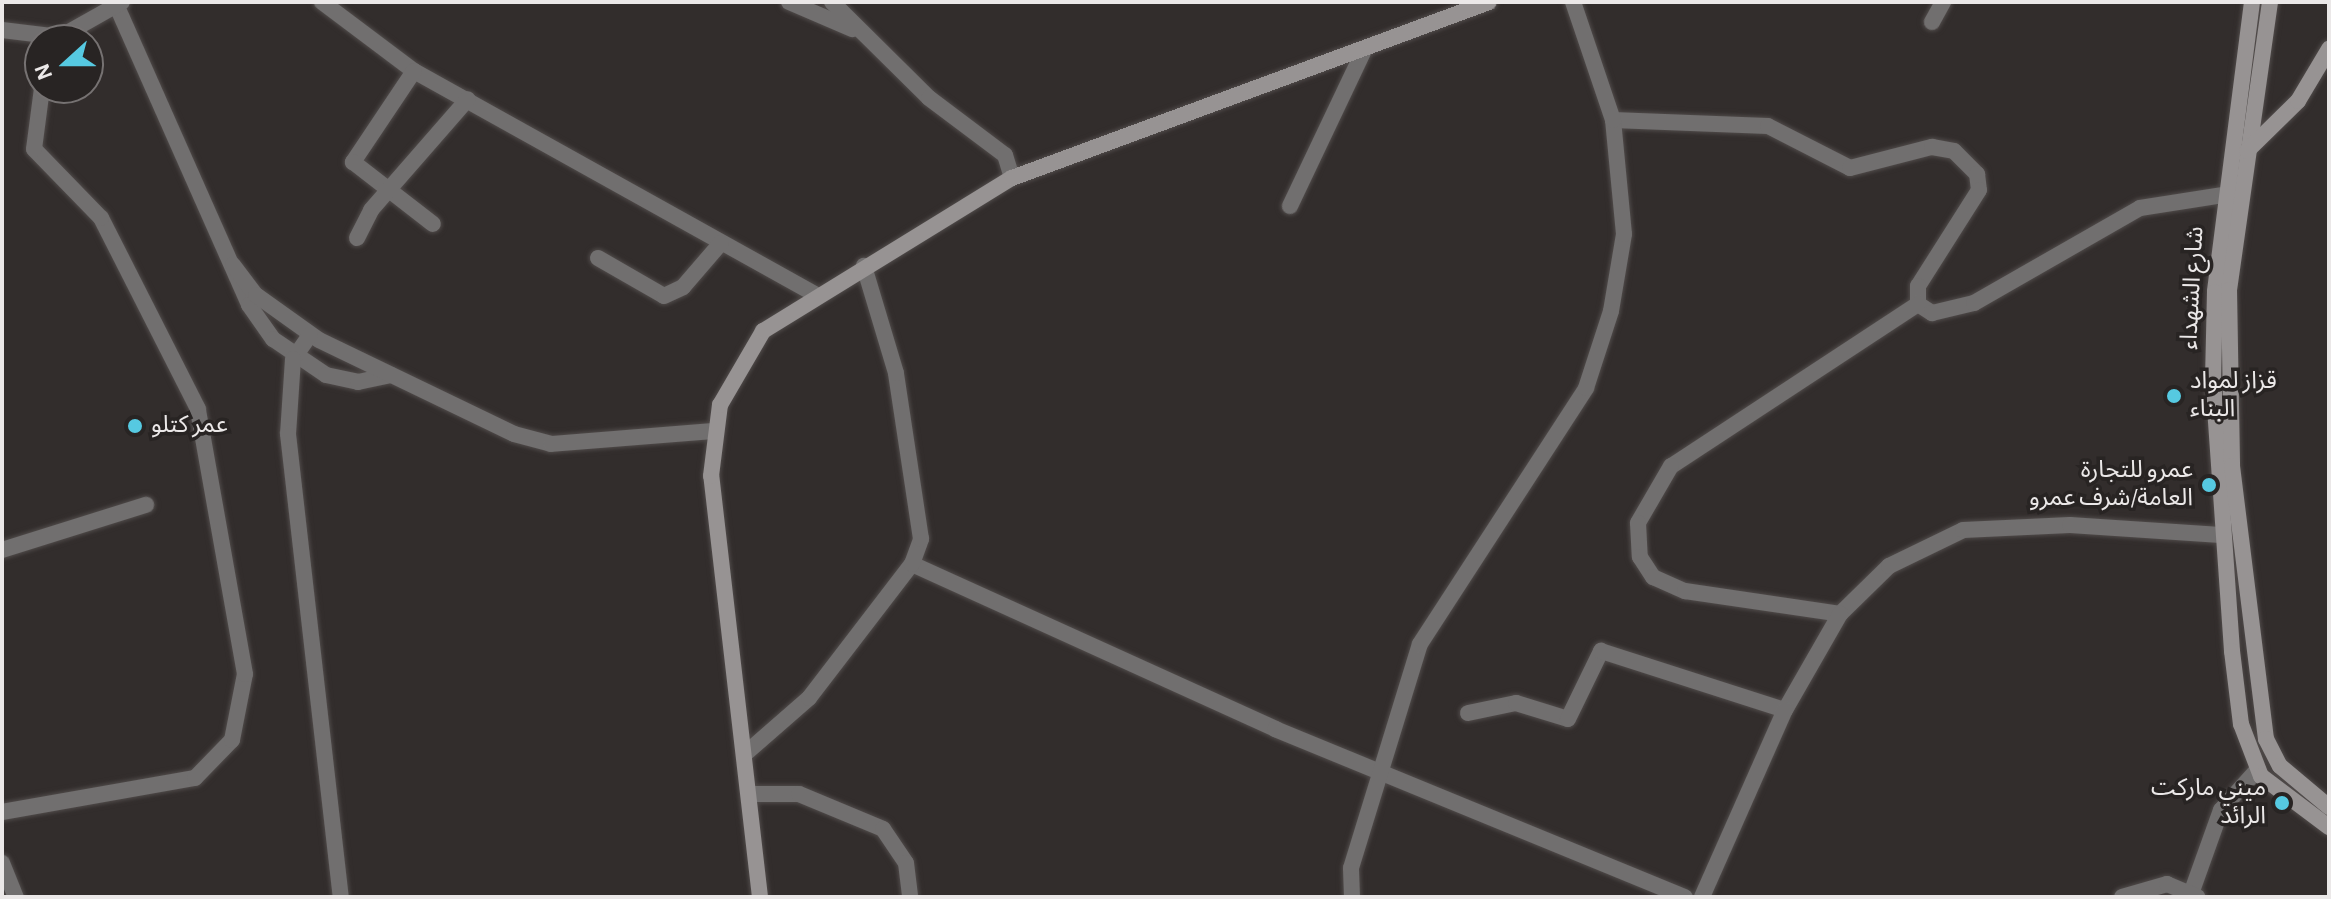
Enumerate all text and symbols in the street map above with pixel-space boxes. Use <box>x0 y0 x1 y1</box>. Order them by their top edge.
north arrow <box>24 24 104 104</box>
text: N <box>30 61 56 83</box>
street label: شارع الشهداء <box>2175 226 2211 350</box>
place label: قزاز لمواد البناء <box>2190 368 2277 424</box>
marker: قزاز لمواد البناء <box>2165 387 2183 405</box>
place label: عمر كتلو <box>151 412 228 440</box>
marker: عمر كتلو <box>126 417 144 435</box>
place label: عمرو للتجارة العامة/شرف عمرو <box>2029 457 2193 513</box>
marker: عمرو للتجارة العامة/شرف عمرو <box>2200 476 2218 494</box>
place label: ميني ماركت الرائد <box>2151 775 2266 831</box>
marker: ميني ماركت الرائد <box>2273 794 2291 812</box>

